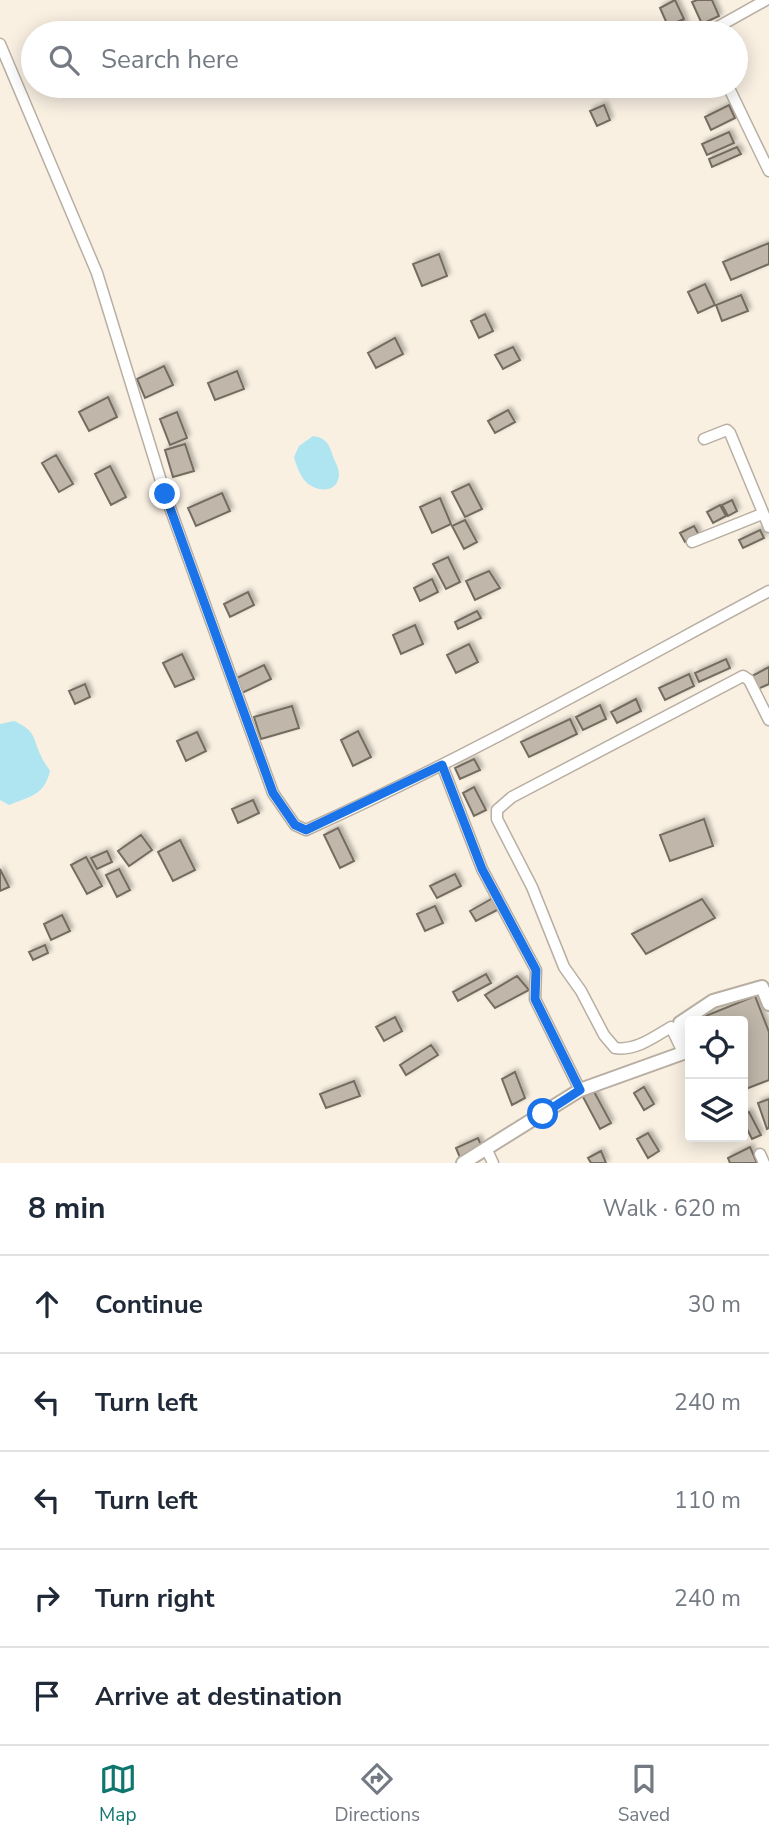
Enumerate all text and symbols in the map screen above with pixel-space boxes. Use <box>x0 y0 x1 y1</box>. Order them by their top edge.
search box <box>21 21 748 98</box>
icon: search <box>45 41 83 79</box>
text: Search here <box>101 42 239 77</box>
route end <box>149 478 180 509</box>
map controls <box>685 1016 748 1142</box>
button: locate <box>685 1016 748 1079</box>
button: layers <box>685 1079 748 1142</box>
route start <box>527 1098 558 1129</box>
text: 8 min <box>28 1188 106 1229</box>
text: Walk · 620 m <box>602 1193 741 1224</box>
icon: ahead <box>28 1285 66 1323</box>
text: Continue <box>95 1287 203 1322</box>
text: 30 m <box>688 1289 741 1320</box>
icon: left <box>28 1383 66 1421</box>
text: Turn left <box>95 1385 198 1420</box>
text: 240 m <box>674 1387 741 1418</box>
icon: left <box>28 1481 66 1519</box>
text: Turn left <box>95 1483 198 1518</box>
text: 110 m <box>674 1485 741 1516</box>
icon: right <box>28 1579 66 1617</box>
text: Turn right <box>95 1581 214 1616</box>
text: 240 m <box>674 1583 741 1614</box>
icon: arrive <box>28 1677 66 1715</box>
text: Arrive at destination <box>95 1679 342 1714</box>
tab: Map <box>99 1760 137 1828</box>
tab: Directions <box>334 1760 420 1828</box>
tab: Saved <box>618 1760 670 1828</box>

